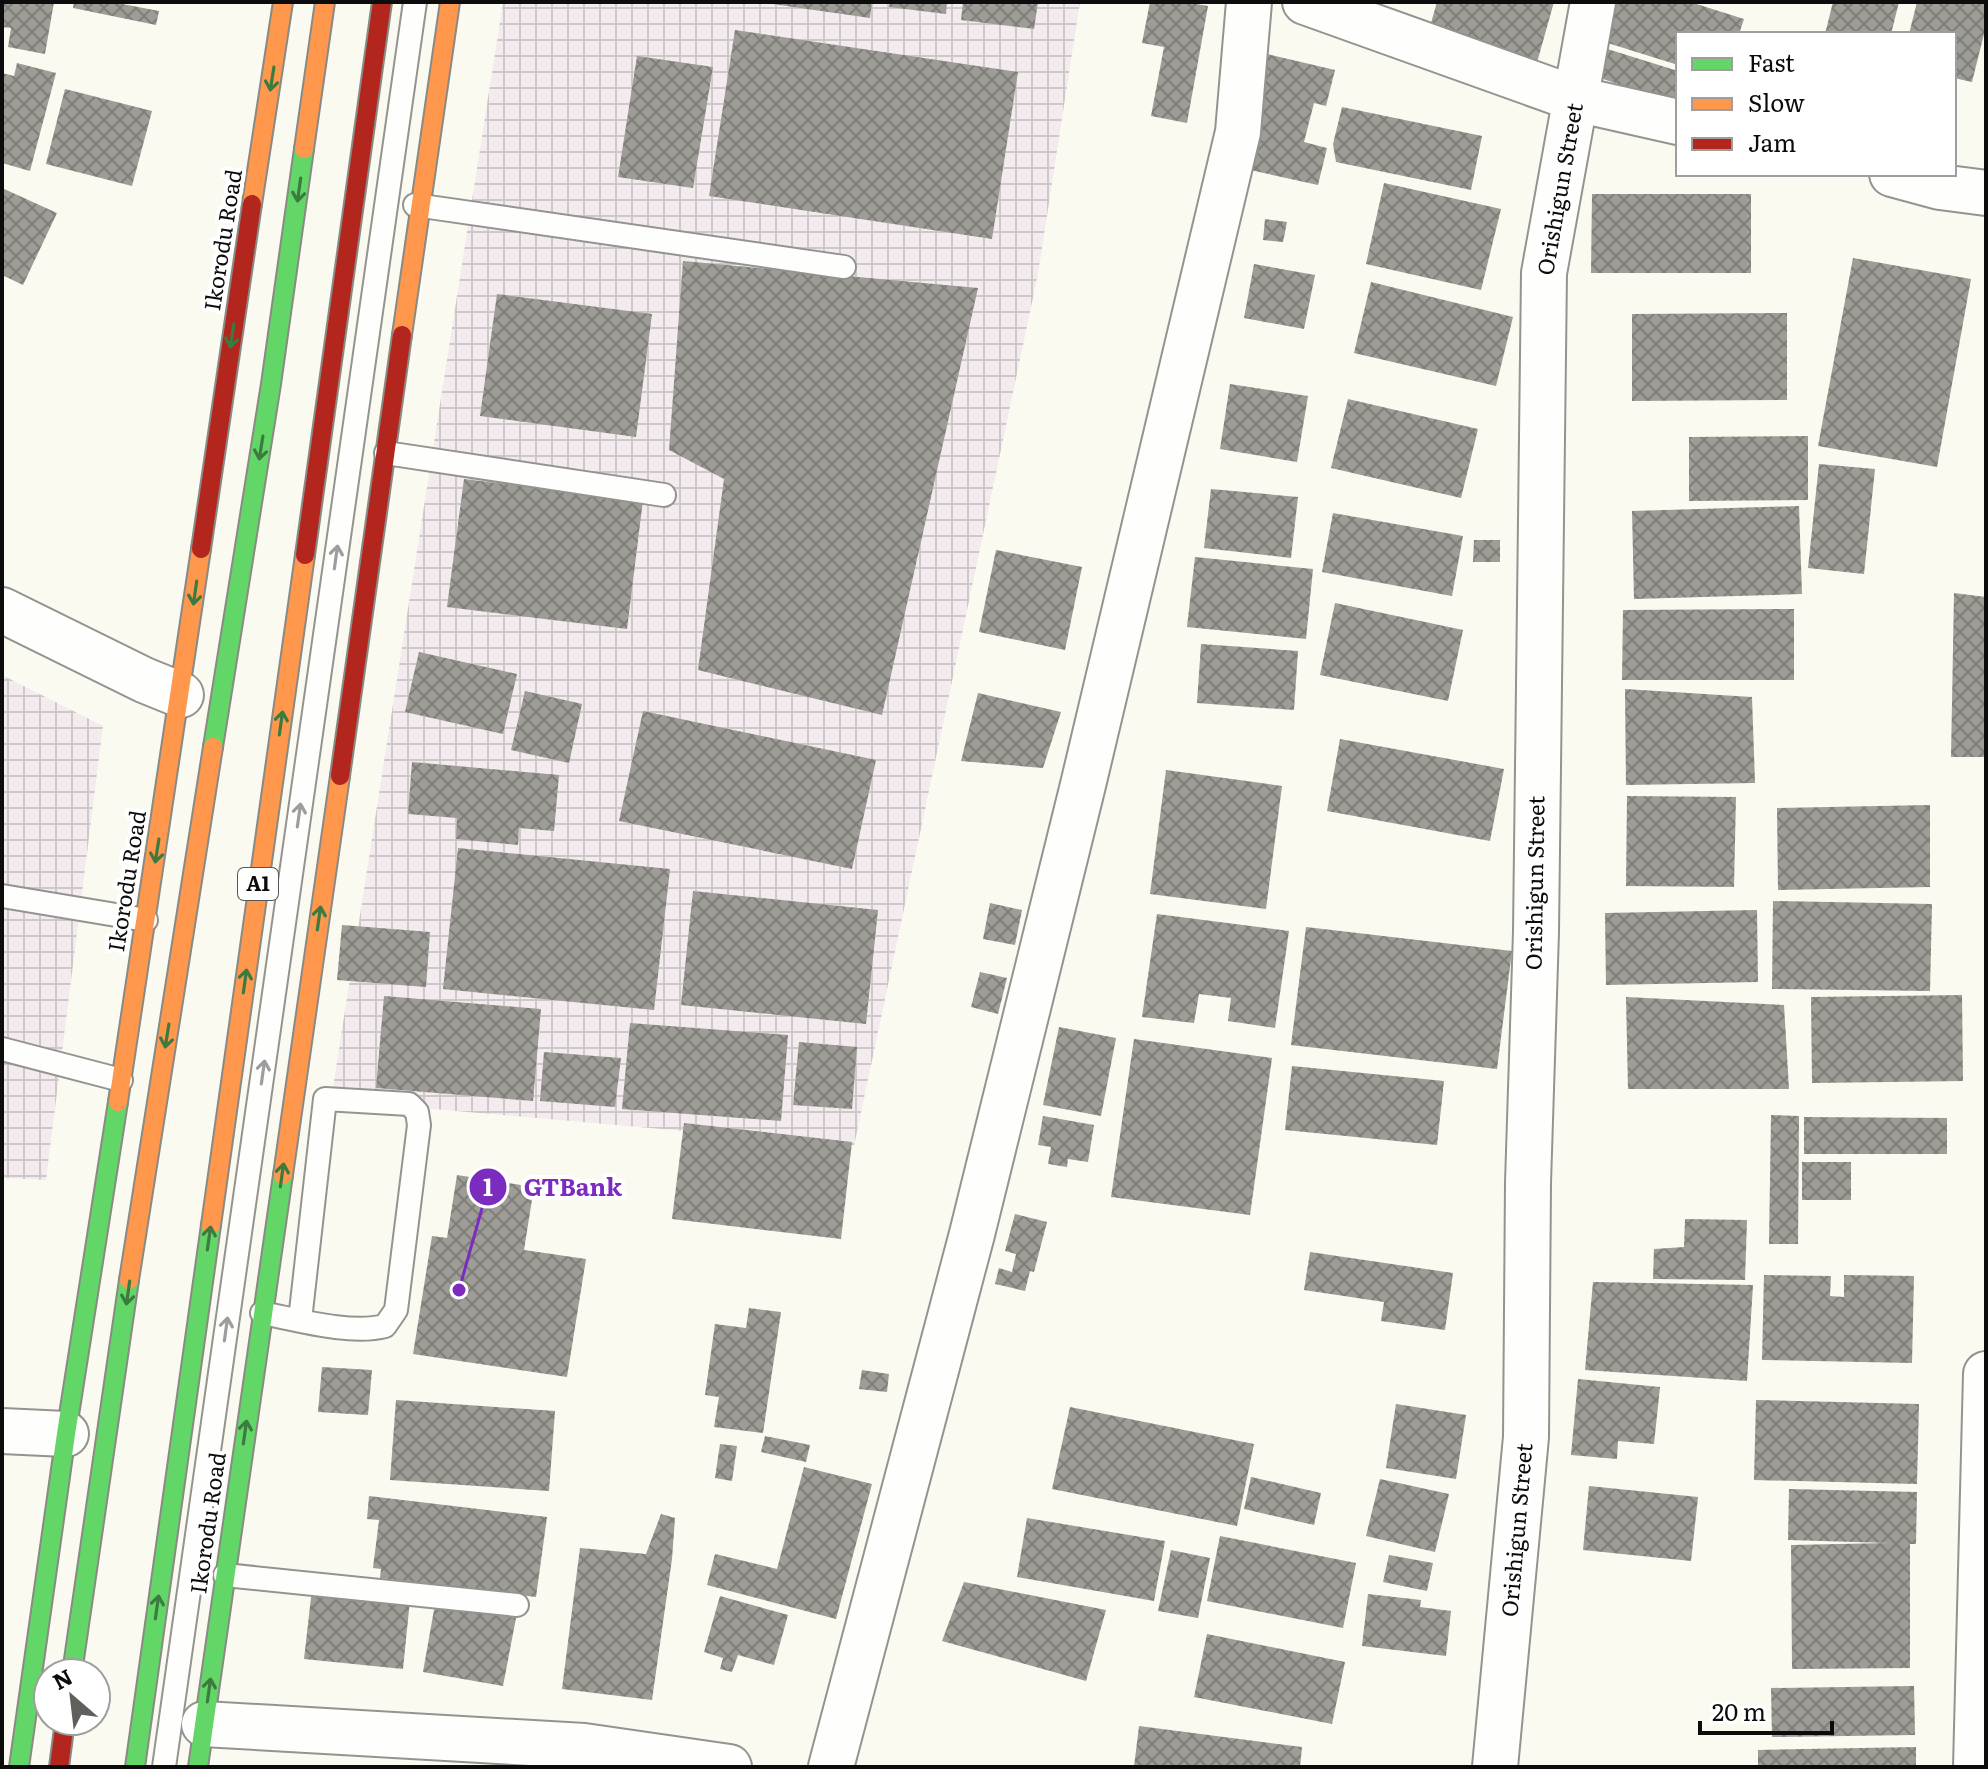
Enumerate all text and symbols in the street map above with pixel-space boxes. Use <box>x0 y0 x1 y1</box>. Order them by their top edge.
legend <box>1676 32 1956 176</box>
text: Fast <box>1748 44 1795 79</box>
one-way arrow <box>264 66 279 91</box>
text: Slow <box>1748 84 1805 119</box>
street label: Orishigun Street <box>1527 100 1590 277</box>
text: Jam <box>1748 124 1796 159</box>
street label: Ikorodu Road <box>194 167 249 313</box>
one-way arrow <box>291 176 306 203</box>
one-way arrow <box>224 323 239 348</box>
one-way arrow <box>253 434 268 460</box>
one-way arrow <box>329 545 344 570</box>
one-way arrow <box>187 580 202 606</box>
one-way arrow <box>274 711 289 736</box>
street label: Orishigun Street <box>1515 795 1552 970</box>
one-way arrow <box>292 802 307 828</box>
street label: Ikorodu Road <box>98 808 153 954</box>
one-way arrow <box>149 837 164 863</box>
road number: A1 <box>238 868 278 900</box>
one-way arrow <box>312 906 327 931</box>
one-way arrow <box>238 969 253 994</box>
one-way arrow <box>159 1023 174 1048</box>
one-way arrow <box>256 1060 271 1085</box>
one-way arrow <box>275 1163 290 1188</box>
callout: GTBank <box>468 1163 638 1211</box>
text: 1 <box>483 1168 493 1203</box>
text: GTBank <box>524 1168 623 1203</box>
one-way arrow <box>202 1226 217 1251</box>
one-way arrow <box>120 1280 135 1305</box>
one-way arrow <box>219 1317 234 1342</box>
one-way arrow <box>238 1420 253 1446</box>
street label: Orishigun Street <box>1491 1441 1540 1618</box>
street label: Ikorodu Road <box>180 1450 233 1596</box>
one-way arrow <box>150 1594 165 1620</box>
north arrow <box>32 1657 112 1737</box>
text: N <box>46 1659 78 1697</box>
one-way arrow <box>202 1678 217 1703</box>
scale bar <box>1700 1685 1832 1735</box>
text: 20 m <box>1712 1693 1766 1728</box>

